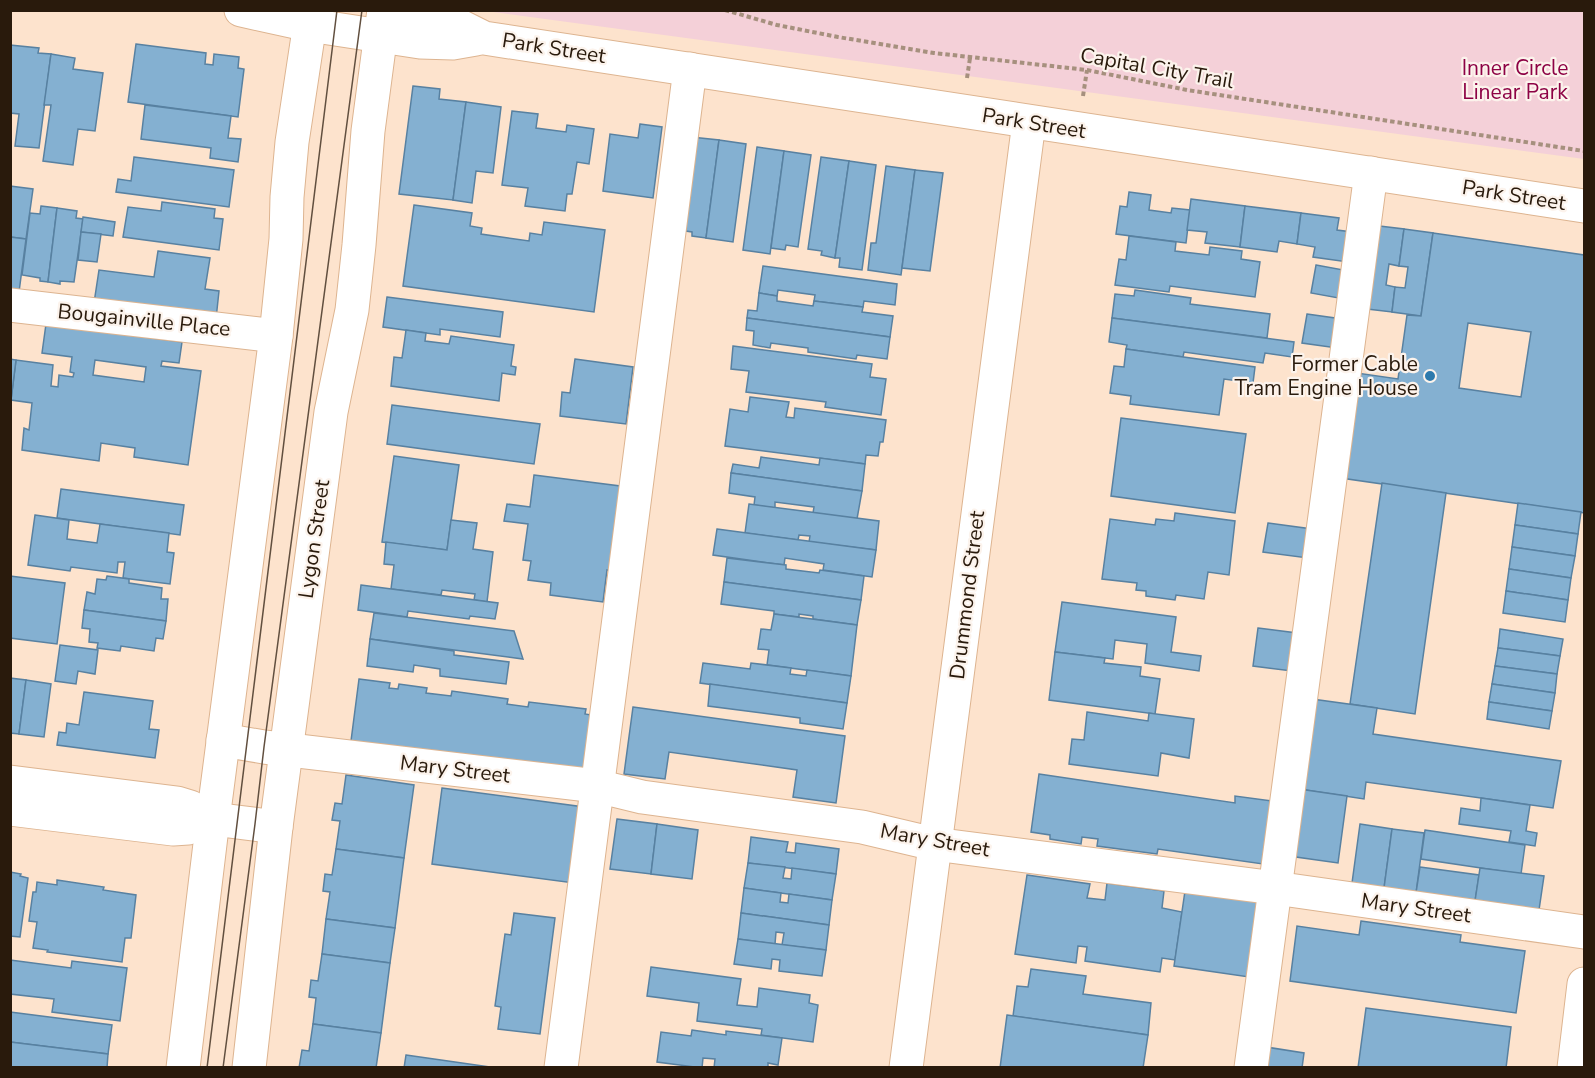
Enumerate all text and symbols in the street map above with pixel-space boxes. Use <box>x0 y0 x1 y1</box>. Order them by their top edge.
street label: Park Street <box>500 26 608 70</box>
street label: Capital City Trail <box>1078 41 1237 95</box>
park label: Inner Circle Linear Park <box>1462 54 1568 106</box>
street label: Park Street <box>980 101 1088 145</box>
street label: Park Street <box>1460 173 1568 217</box>
street label: Bougainville Place <box>56 297 232 343</box>
place label: Former Cable Tram Engine House <box>1234 350 1418 402</box>
marker: Former Cable Tram Engine House <box>1423 369 1437 383</box>
street label: Lygon Street <box>292 477 336 600</box>
street label: Drummond Street <box>943 509 991 681</box>
street label: Mary Street <box>398 748 512 790</box>
street label: Mary Street <box>878 817 993 864</box>
street label: Mary Street <box>1359 886 1473 930</box>

